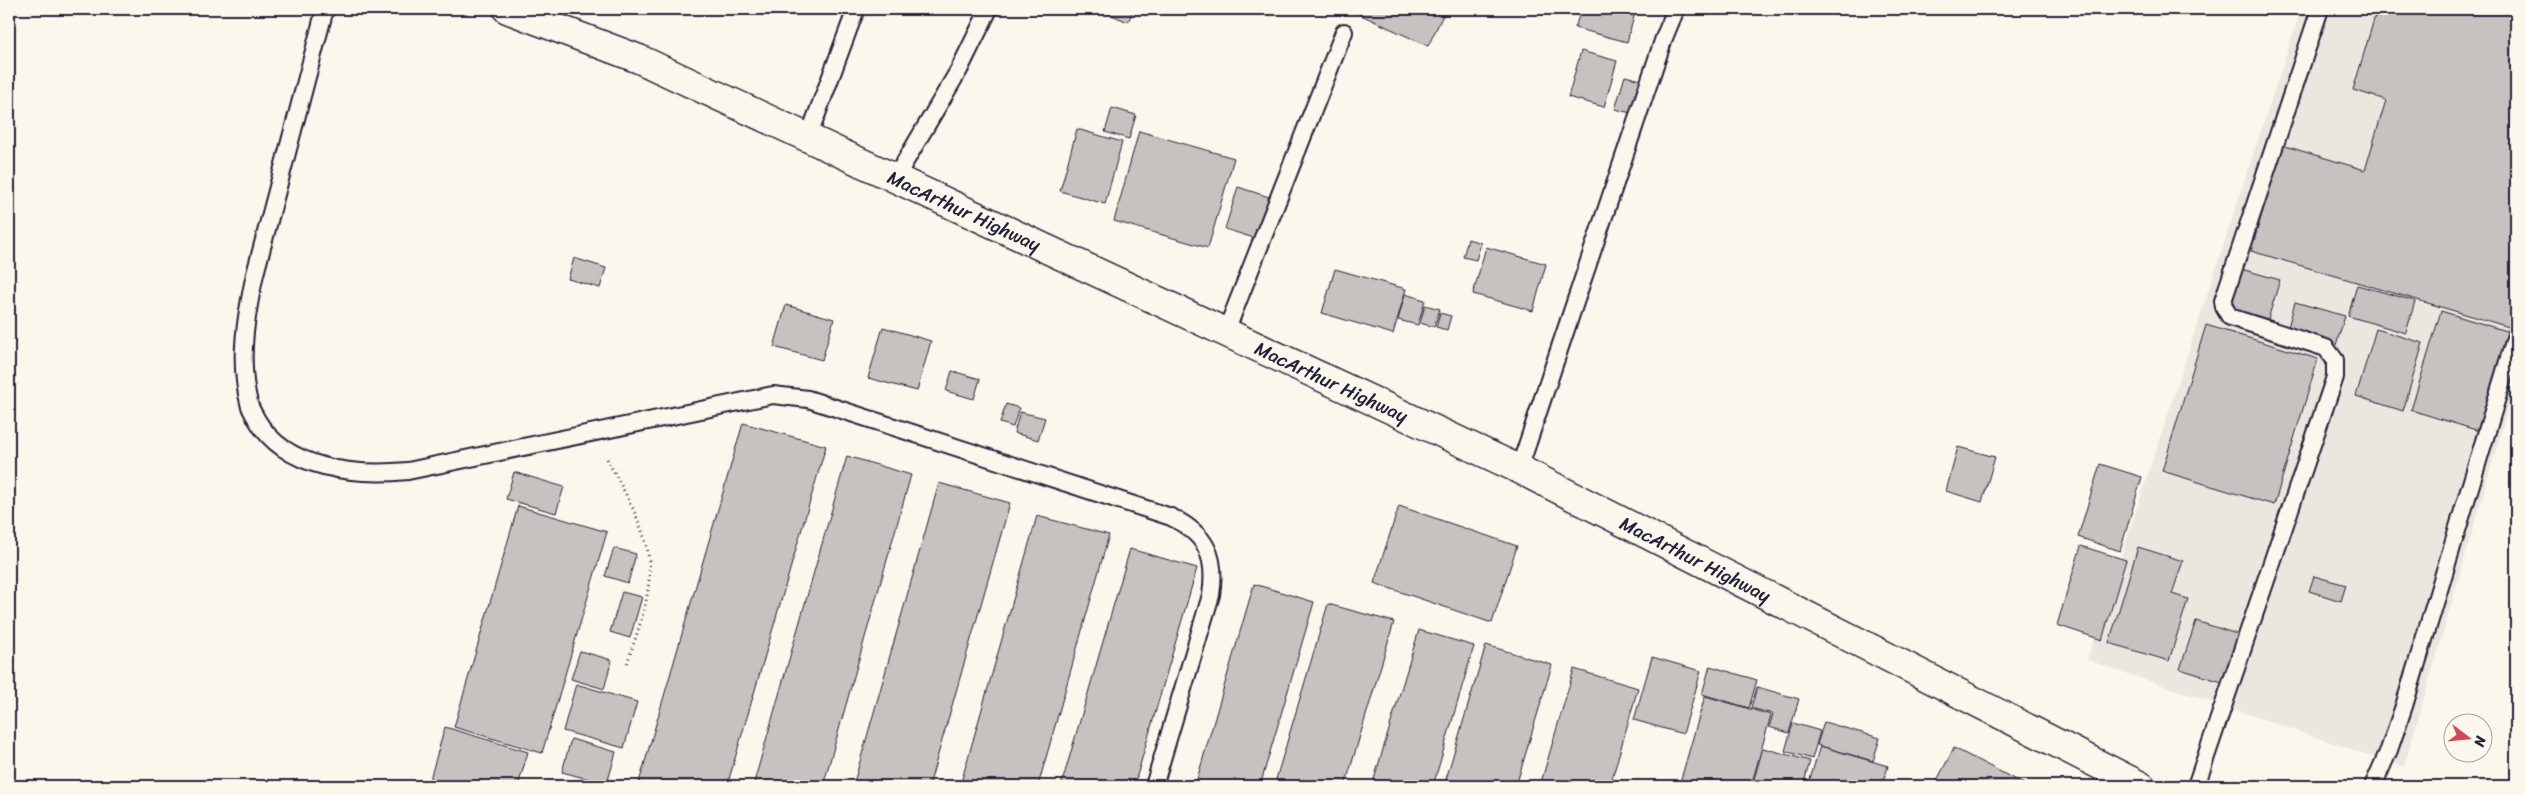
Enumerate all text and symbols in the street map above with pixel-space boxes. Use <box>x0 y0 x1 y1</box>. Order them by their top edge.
street label: MacArthur Highway <box>882 161 1047 261</box>
street label: MacArthur Highway <box>1249 332 1414 432</box>
street label: MacArthur Highway <box>1614 507 1777 612</box>
north arrow <box>2442 712 2492 762</box>
text: N <box>2467 732 2494 750</box>

